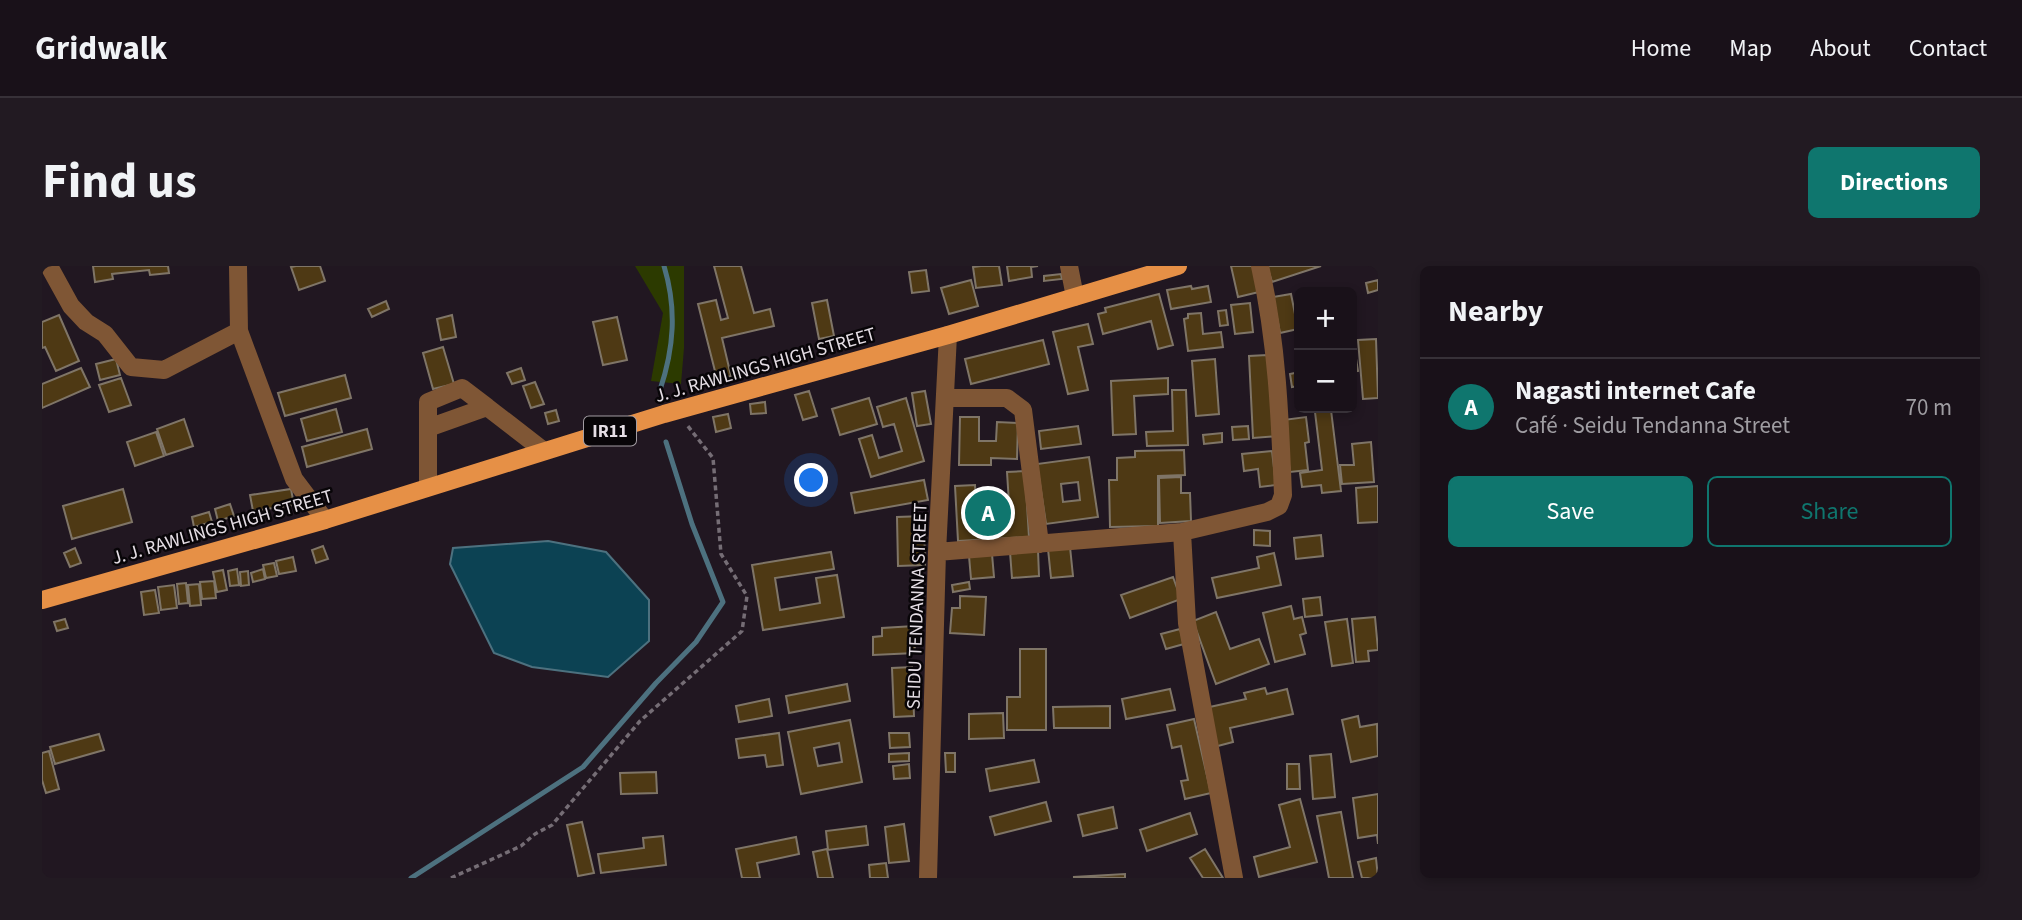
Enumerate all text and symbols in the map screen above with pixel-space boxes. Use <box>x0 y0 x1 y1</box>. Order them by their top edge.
text: Gridwalk <box>35 25 167 72</box>
text: Home <box>1631 31 1691 66</box>
text: Map <box>1729 31 1772 66</box>
text: About <box>1810 31 1871 66</box>
text: Contact <box>1909 31 1987 66</box>
text: Find us <box>42 147 197 217</box>
button: Directions <box>1808 147 1980 218</box>
map controls <box>1294 287 1357 413</box>
button: + <box>1294 287 1357 350</box>
text: Nearby <box>1448 290 1543 333</box>
street label: J. J. RAWLINGS HIGH STREET <box>652 321 879 410</box>
button: − <box>1294 350 1357 413</box>
text: Nagasti internet Cafe <box>1515 372 1756 409</box>
text: A <box>1464 391 1478 424</box>
text: 70 m <box>1905 391 1952 424</box>
text: Café · Seidu Tendanna Street <box>1515 409 1790 442</box>
road number: IR11 <box>584 416 636 446</box>
your location <box>794 463 828 497</box>
button: Save <box>1448 476 1693 547</box>
button: Share <box>1707 476 1952 547</box>
street label: J. J. RAWLINGS HIGH STREET <box>109 483 336 572</box>
pin: A <box>965 487 1011 539</box>
street label: SEIDU TENDANNA STREET <box>900 502 935 710</box>

